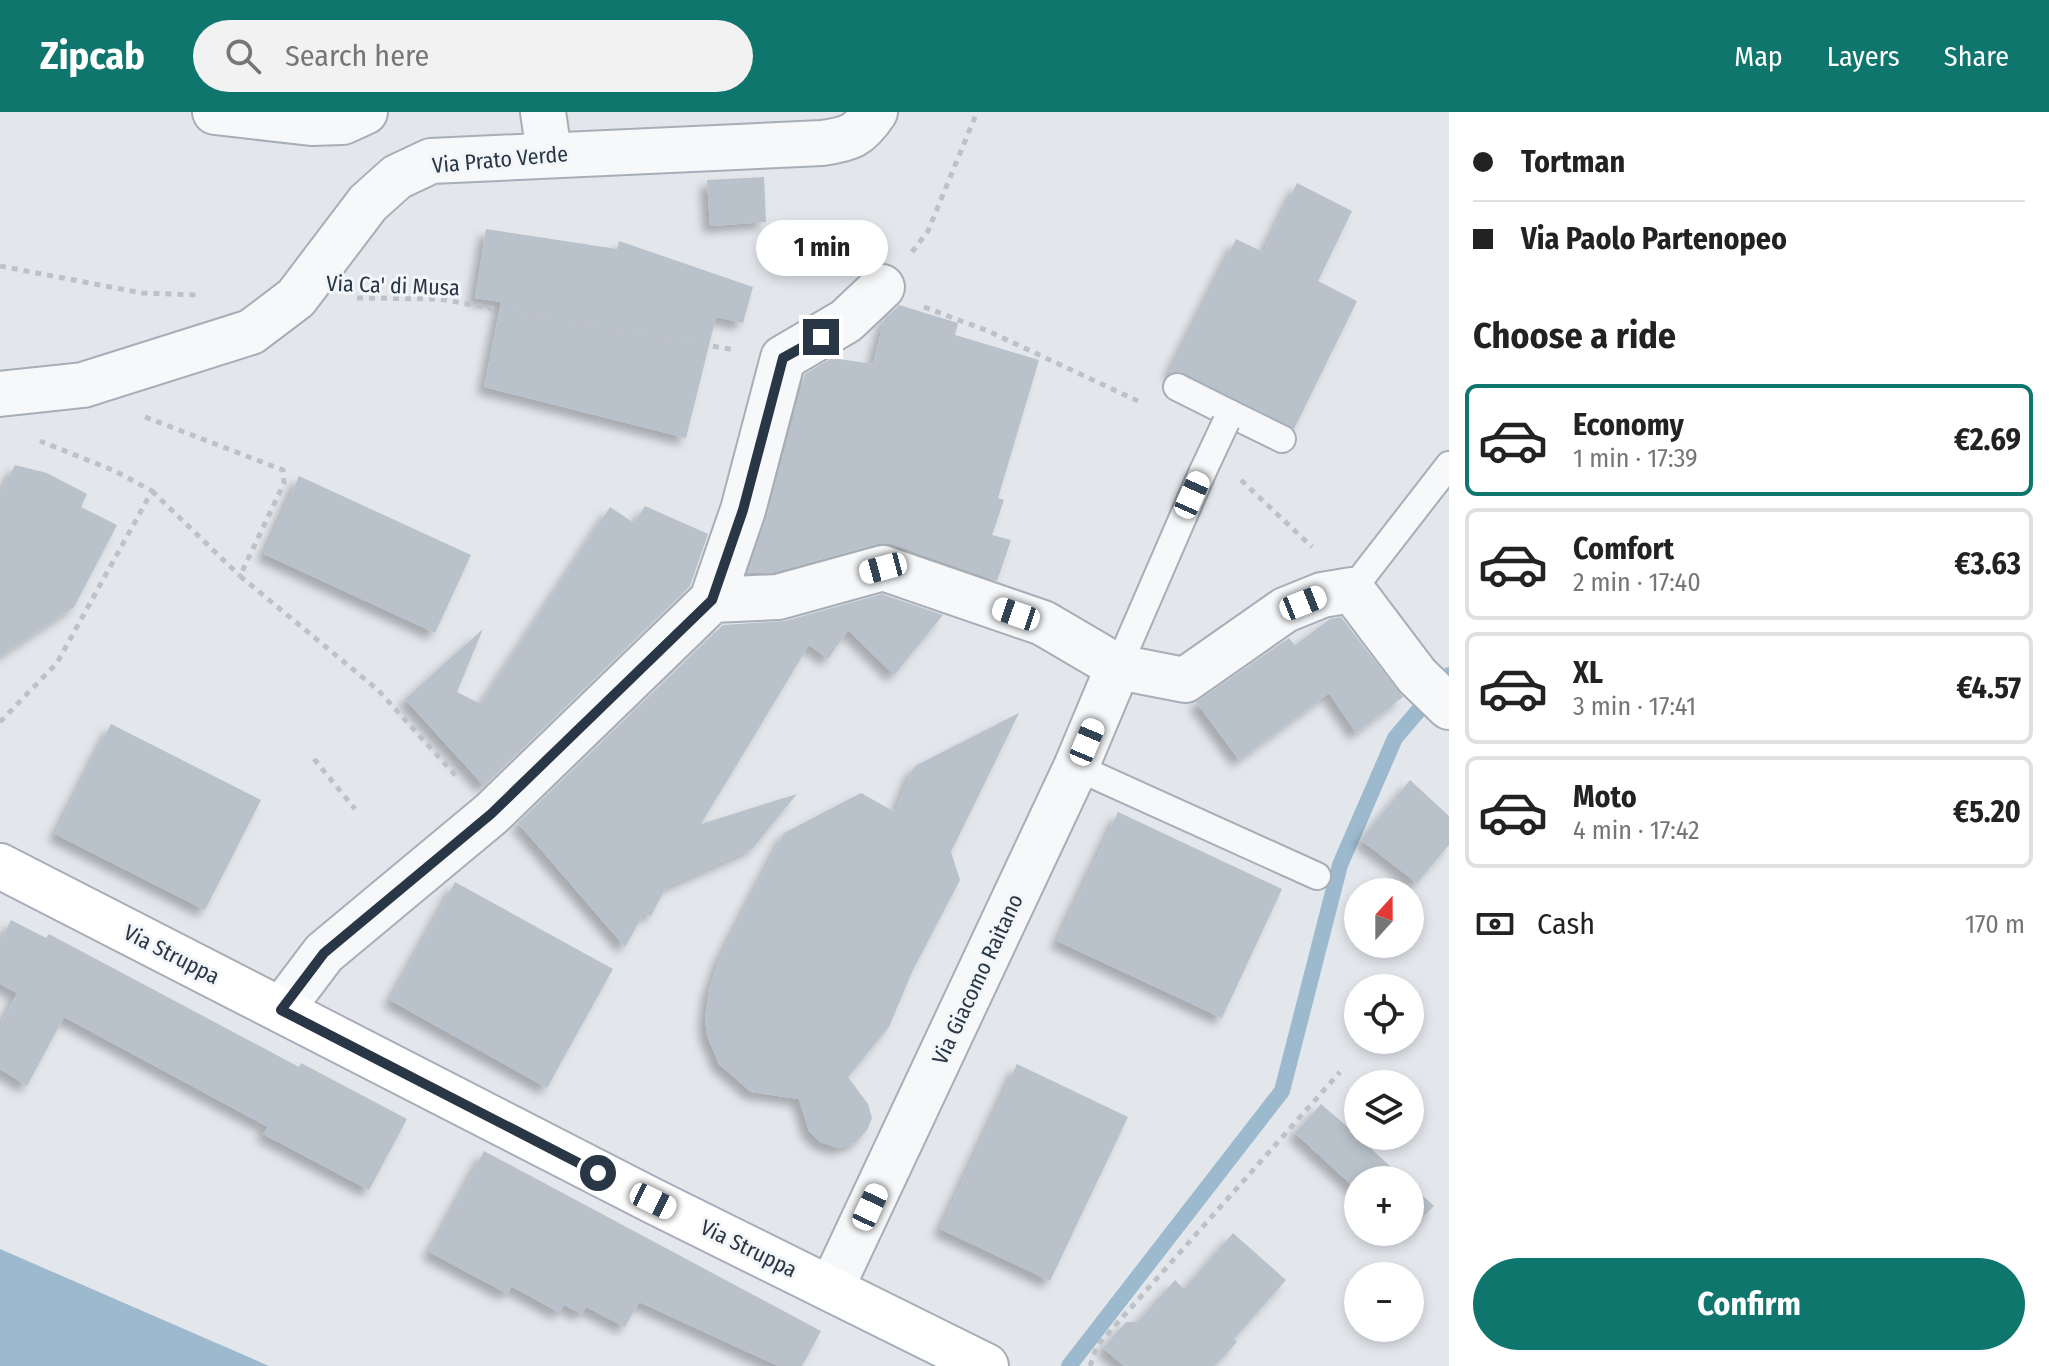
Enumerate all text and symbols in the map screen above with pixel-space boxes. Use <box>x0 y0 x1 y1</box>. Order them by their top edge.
search box <box>193 20 753 92</box>
text: Zipcab <box>40 33 145 79</box>
icon: search <box>221 34 265 78</box>
text: Search here <box>285 38 429 74</box>
text: Map <box>1734 40 1783 73</box>
text: Layers <box>1827 40 1900 73</box>
text: Share <box>1944 40 2009 73</box>
street label: Via Prato Verde <box>431 140 569 179</box>
text: Tortman <box>1521 144 1625 180</box>
callout: 1 min <box>755 221 887 277</box>
text: Via Paolo Partenopeo <box>1521 221 1787 257</box>
text: 1 min <box>794 232 850 263</box>
street label: Via Ca' di Musa <box>326 270 460 301</box>
text: Choose a ride <box>1473 314 1676 358</box>
route end <box>803 319 839 355</box>
icon: car <box>1477 404 1549 476</box>
text: Economy <box>1573 407 1684 443</box>
text: €2.69 <box>1954 422 2021 458</box>
text: 1 min · 17:39 <box>1573 443 1698 474</box>
car <box>1171 468 1213 522</box>
icon: car <box>1477 528 1549 600</box>
text: Comfort <box>1573 531 1674 567</box>
text: €3.63 <box>1955 546 2021 582</box>
car <box>857 550 909 586</box>
text: 2 min · 17:40 <box>1573 567 1701 598</box>
car <box>1276 583 1330 623</box>
car <box>989 595 1043 633</box>
icon: car <box>1477 652 1549 724</box>
text: XL <box>1573 655 1603 691</box>
text: €4.57 <box>1956 670 2021 706</box>
text: 3 min · 17:41 <box>1573 691 1696 722</box>
car <box>1067 715 1107 769</box>
icon: car <box>1477 776 1549 848</box>
text: Moto <box>1573 779 1637 815</box>
text: €5.20 <box>1953 794 2021 830</box>
text: 4 min · 17:42 <box>1573 815 1699 846</box>
north arrow <box>1344 878 1424 958</box>
map controls <box>1344 878 1424 1342</box>
street label: Via Giacomo Raitano <box>926 890 1029 1069</box>
icon: cash <box>1473 902 1517 946</box>
text: Cash <box>1537 906 1595 942</box>
text: 170 m <box>1965 909 2025 940</box>
street label: Via Struppa <box>119 919 224 990</box>
button: locate <box>1344 974 1424 1054</box>
button: layers <box>1344 1070 1424 1150</box>
route start <box>580 1155 616 1191</box>
button: + <box>1344 1166 1424 1246</box>
car <box>626 1180 680 1222</box>
car <box>849 1180 891 1234</box>
street label: Via Struppa <box>696 1214 801 1283</box>
button: Confirm <box>1473 1258 2025 1350</box>
button: − <box>1344 1262 1424 1342</box>

